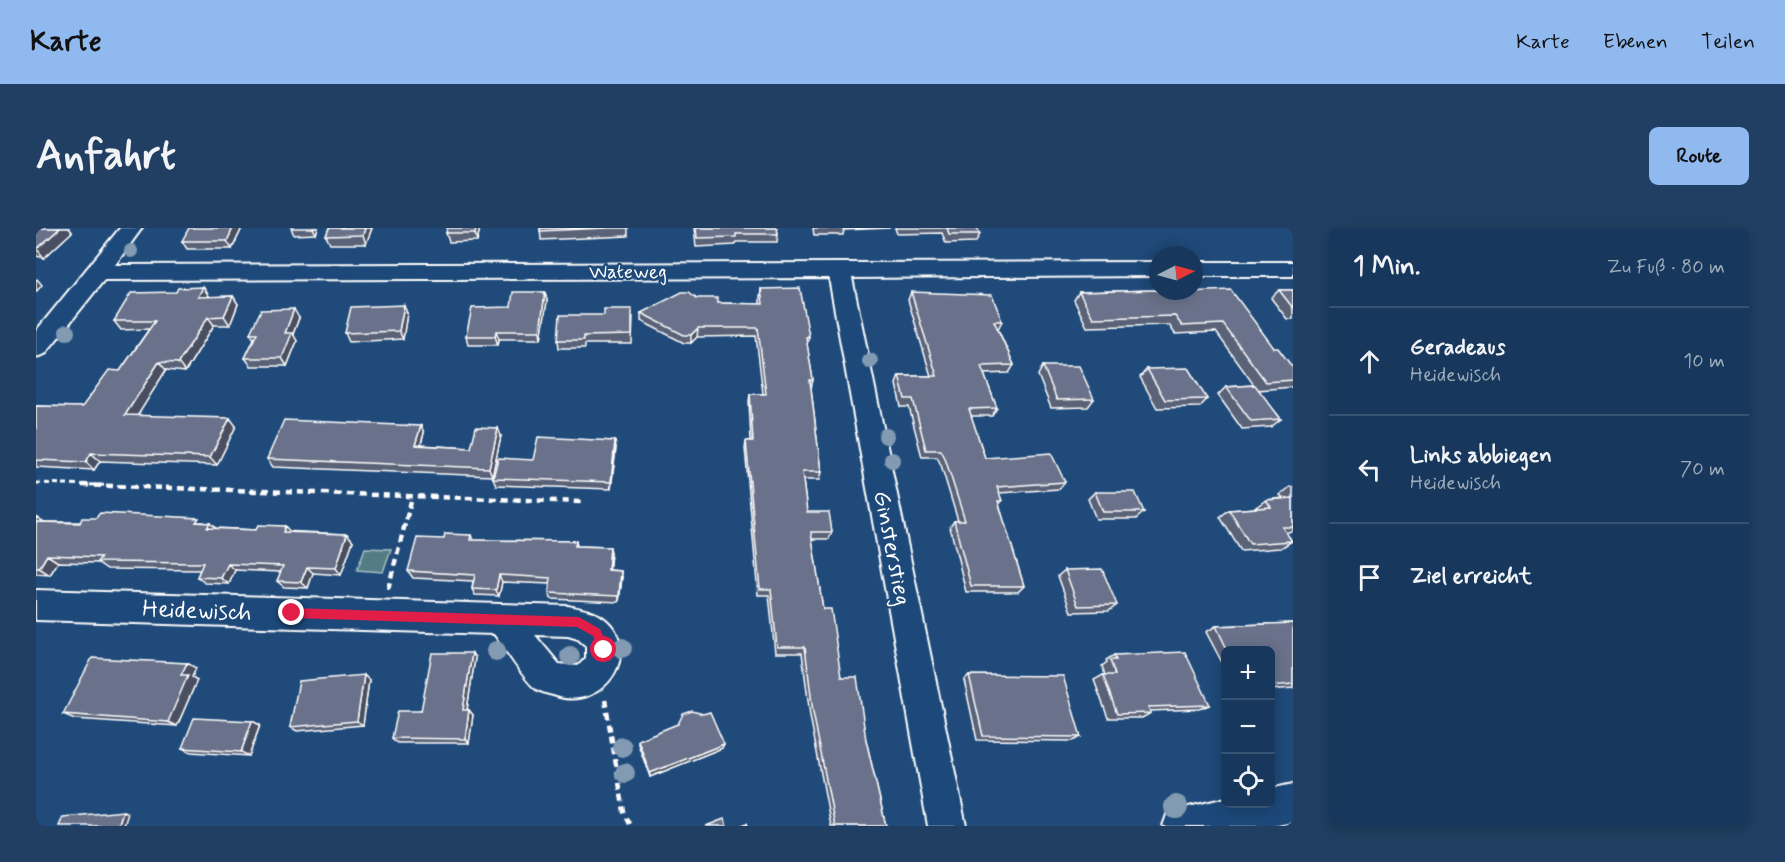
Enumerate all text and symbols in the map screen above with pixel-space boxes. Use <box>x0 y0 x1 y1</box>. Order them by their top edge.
text: Karte <box>30 24 102 61</box>
text: Karte <box>1516 28 1570 56</box>
text: Ebenen <box>1603 28 1668 56</box>
text: Teilen <box>1701 28 1755 56</box>
button: Route <box>1649 127 1749 185</box>
text: Anfahrt <box>36 129 176 184</box>
north arrow <box>1149 246 1203 300</box>
text: 1 Min. <box>1353 250 1420 284</box>
text: Zu Fuß · 80 m <box>1607 254 1725 281</box>
street label: Wateweg <box>589 259 667 286</box>
text: Geradeaus <box>1410 334 1505 362</box>
icon: ahead <box>1353 345 1386 378</box>
text: 10 m <box>1683 348 1725 375</box>
text: Heidewisch <box>1410 362 1501 389</box>
text: Links abbiegen <box>1410 442 1552 470</box>
icon: left <box>1353 453 1386 486</box>
text: 70 m <box>1680 456 1725 483</box>
text: Heidewisch <box>1410 470 1501 497</box>
street label: Ginsterstieg <box>865 488 918 608</box>
icon: arrive <box>1353 561 1386 594</box>
text: Ziel erreicht <box>1410 563 1532 591</box>
street label: Heidewisch <box>142 594 252 629</box>
route end <box>278 599 304 625</box>
route start <box>590 636 616 662</box>
map controls <box>1221 646 1275 808</box>
button: + <box>1221 646 1275 700</box>
button: − <box>1221 700 1275 754</box>
button: locate <box>1221 754 1275 808</box>

